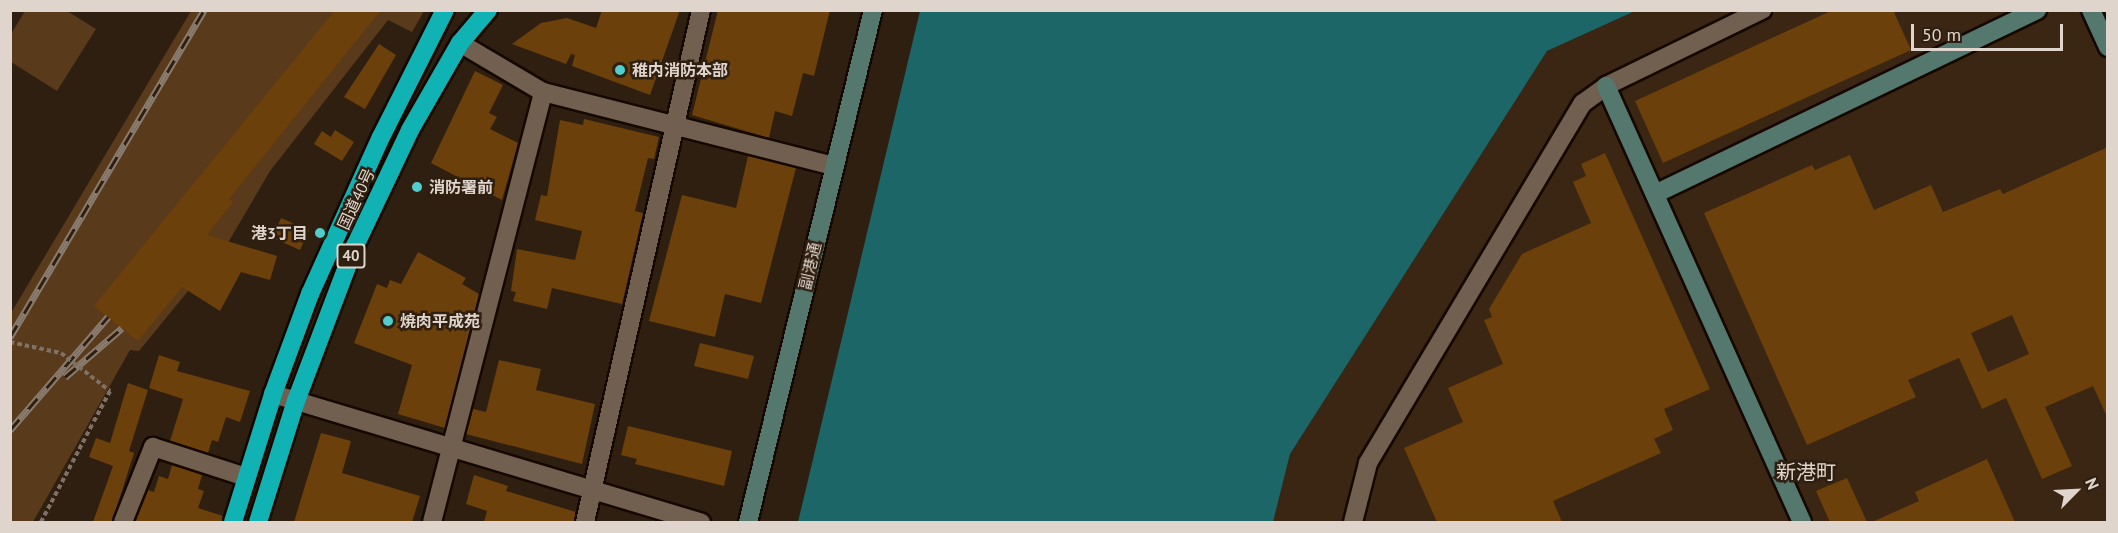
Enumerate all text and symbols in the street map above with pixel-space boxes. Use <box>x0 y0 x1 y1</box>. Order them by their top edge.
scale bar <box>1914 12 2066 50</box>
text: 50 m <box>1922 23 1961 46</box>
place label: 稚内消防本部 <box>632 60 728 80</box>
marker: 稚内消防本部 <box>613 63 627 77</box>
street label: 国道40号 <box>333 165 379 233</box>
place label: 消防署前 <box>429 177 493 197</box>
marker: 消防署前 <box>410 180 424 194</box>
place label: 港3丁目 <box>251 223 308 243</box>
marker: 港3丁目 <box>313 226 327 240</box>
street label: 副港通 <box>795 240 825 292</box>
road number: 40 <box>336 244 366 268</box>
place label: 焼肉平成苑 <box>400 311 480 331</box>
marker: 焼肉平成苑 <box>381 314 395 328</box>
district label: 新港町 <box>1776 460 1836 484</box>
north arrow <box>2046 461 2106 521</box>
text: N <box>2081 475 2104 493</box>

